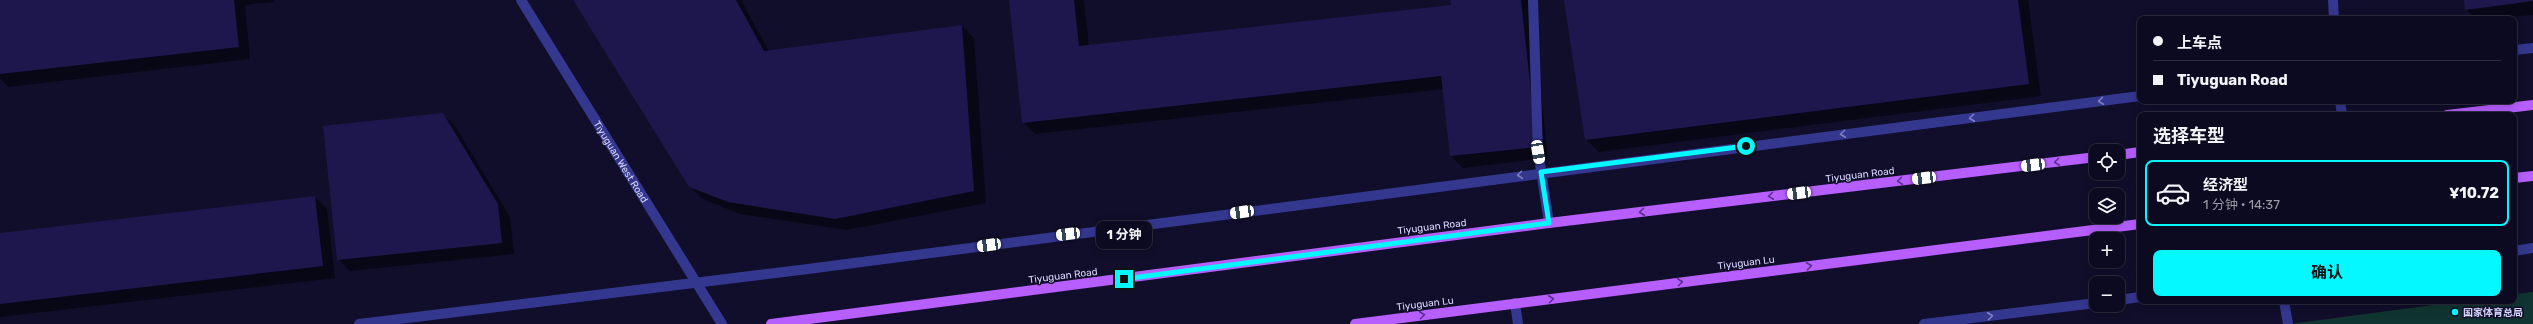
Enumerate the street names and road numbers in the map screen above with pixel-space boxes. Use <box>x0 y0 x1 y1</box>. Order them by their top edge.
street label: Tiyuguan West Road <box>590 119 650 205</box>
street label: Tiyuguan Road <box>1825 165 1895 185</box>
street label: Tiyuguan Road <box>1397 217 1467 237</box>
street label: Tiyuguan Lu <box>1717 254 1775 272</box>
street label: Tiyuguan Road <box>1028 266 1098 286</box>
street label: Tiyuguan Lu <box>1396 295 1454 313</box>

